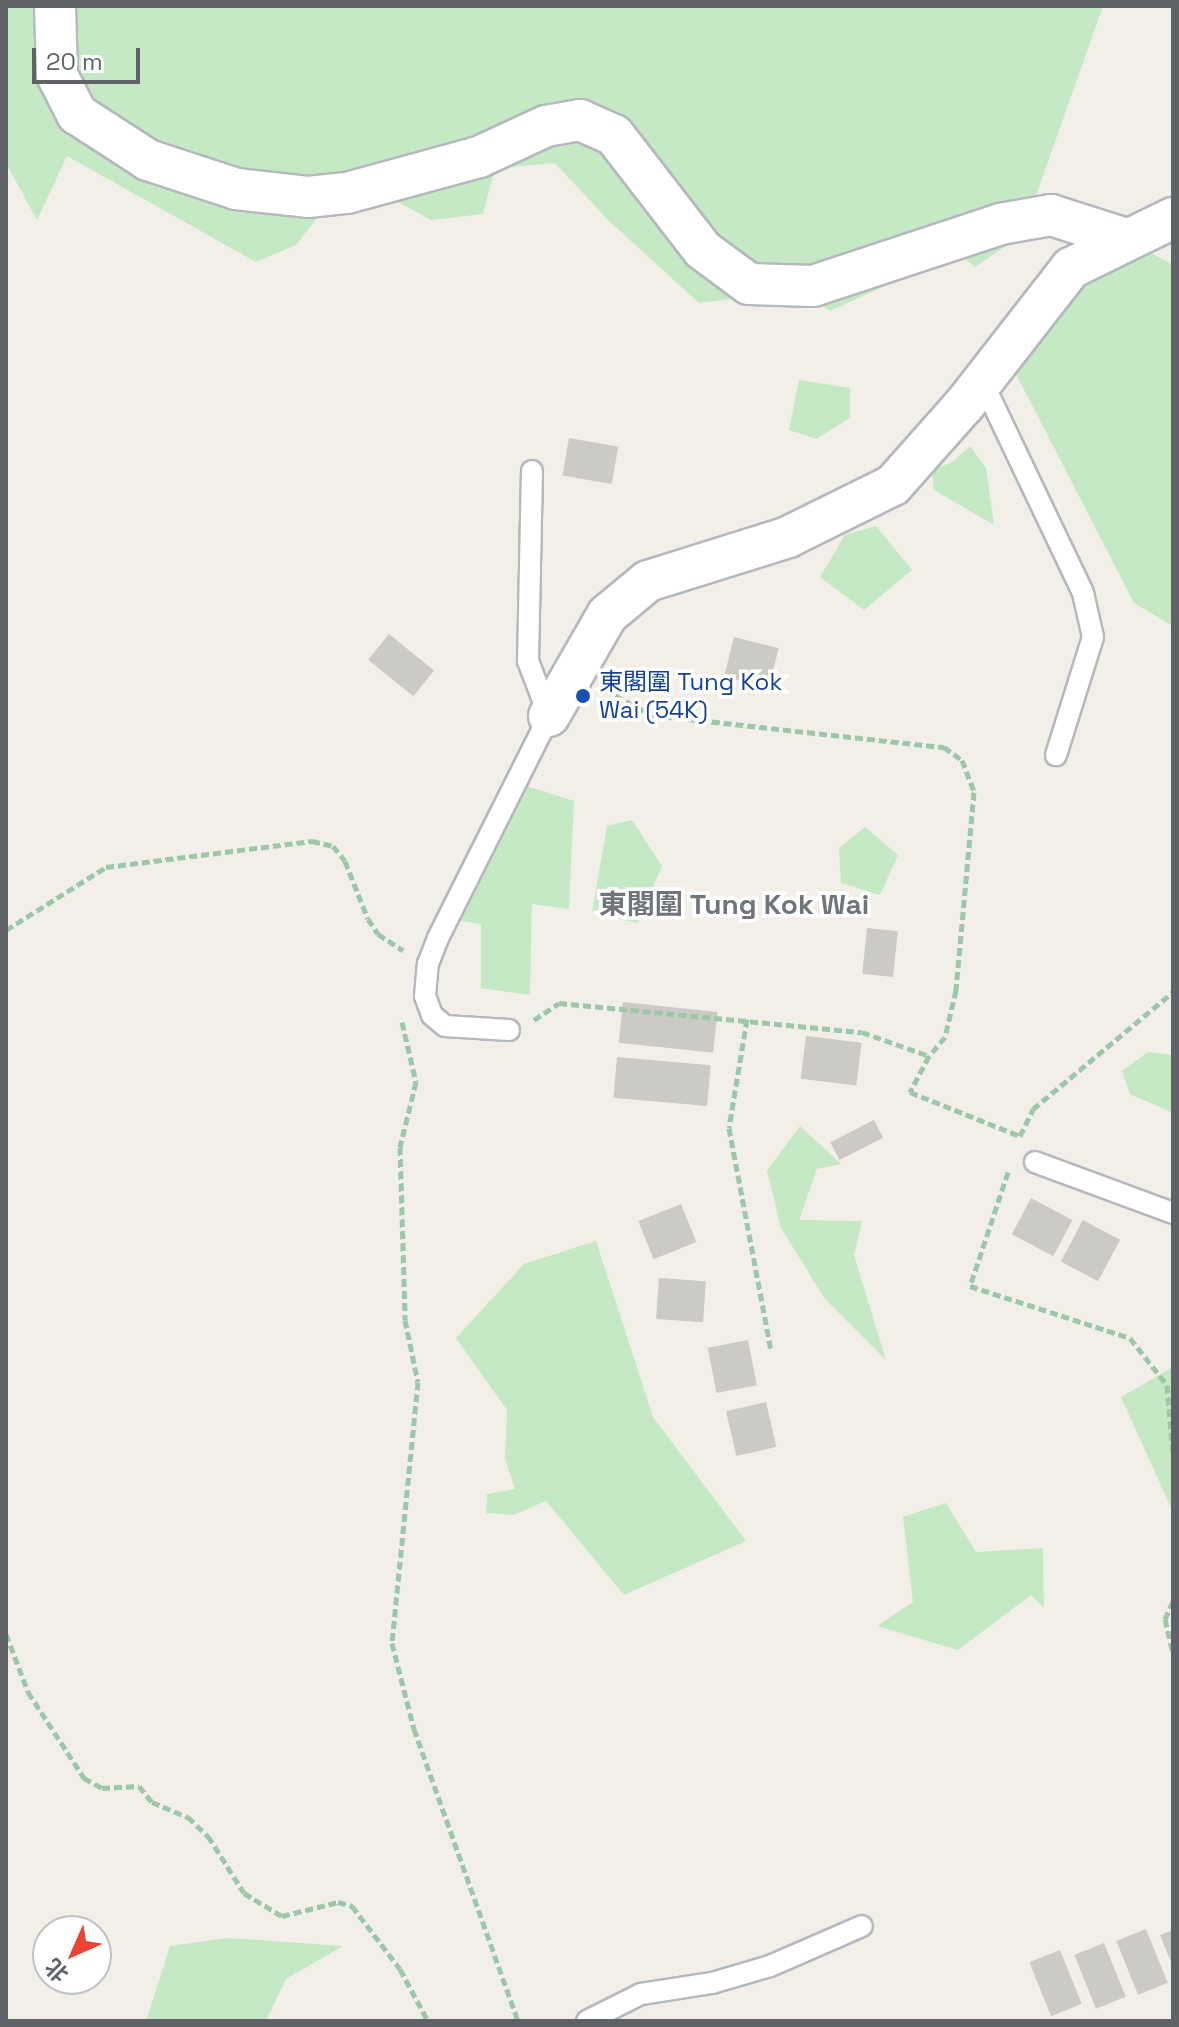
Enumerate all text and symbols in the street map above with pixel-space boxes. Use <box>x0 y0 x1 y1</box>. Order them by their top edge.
scale bar <box>36 32 144 82</box>
text: 20 m <box>46 46 103 77</box>
place label: 東閣圍 Tung Kok Wai (54K) <box>599 668 782 724</box>
marker: 東閣圍 Tung Kok Wai (54K) <box>574 687 592 705</box>
district label: 東閣圍 Tung Kok Wai <box>599 887 869 921</box>
north arrow <box>32 1915 112 1995</box>
text: 北 <box>39 1953 74 1988</box>

